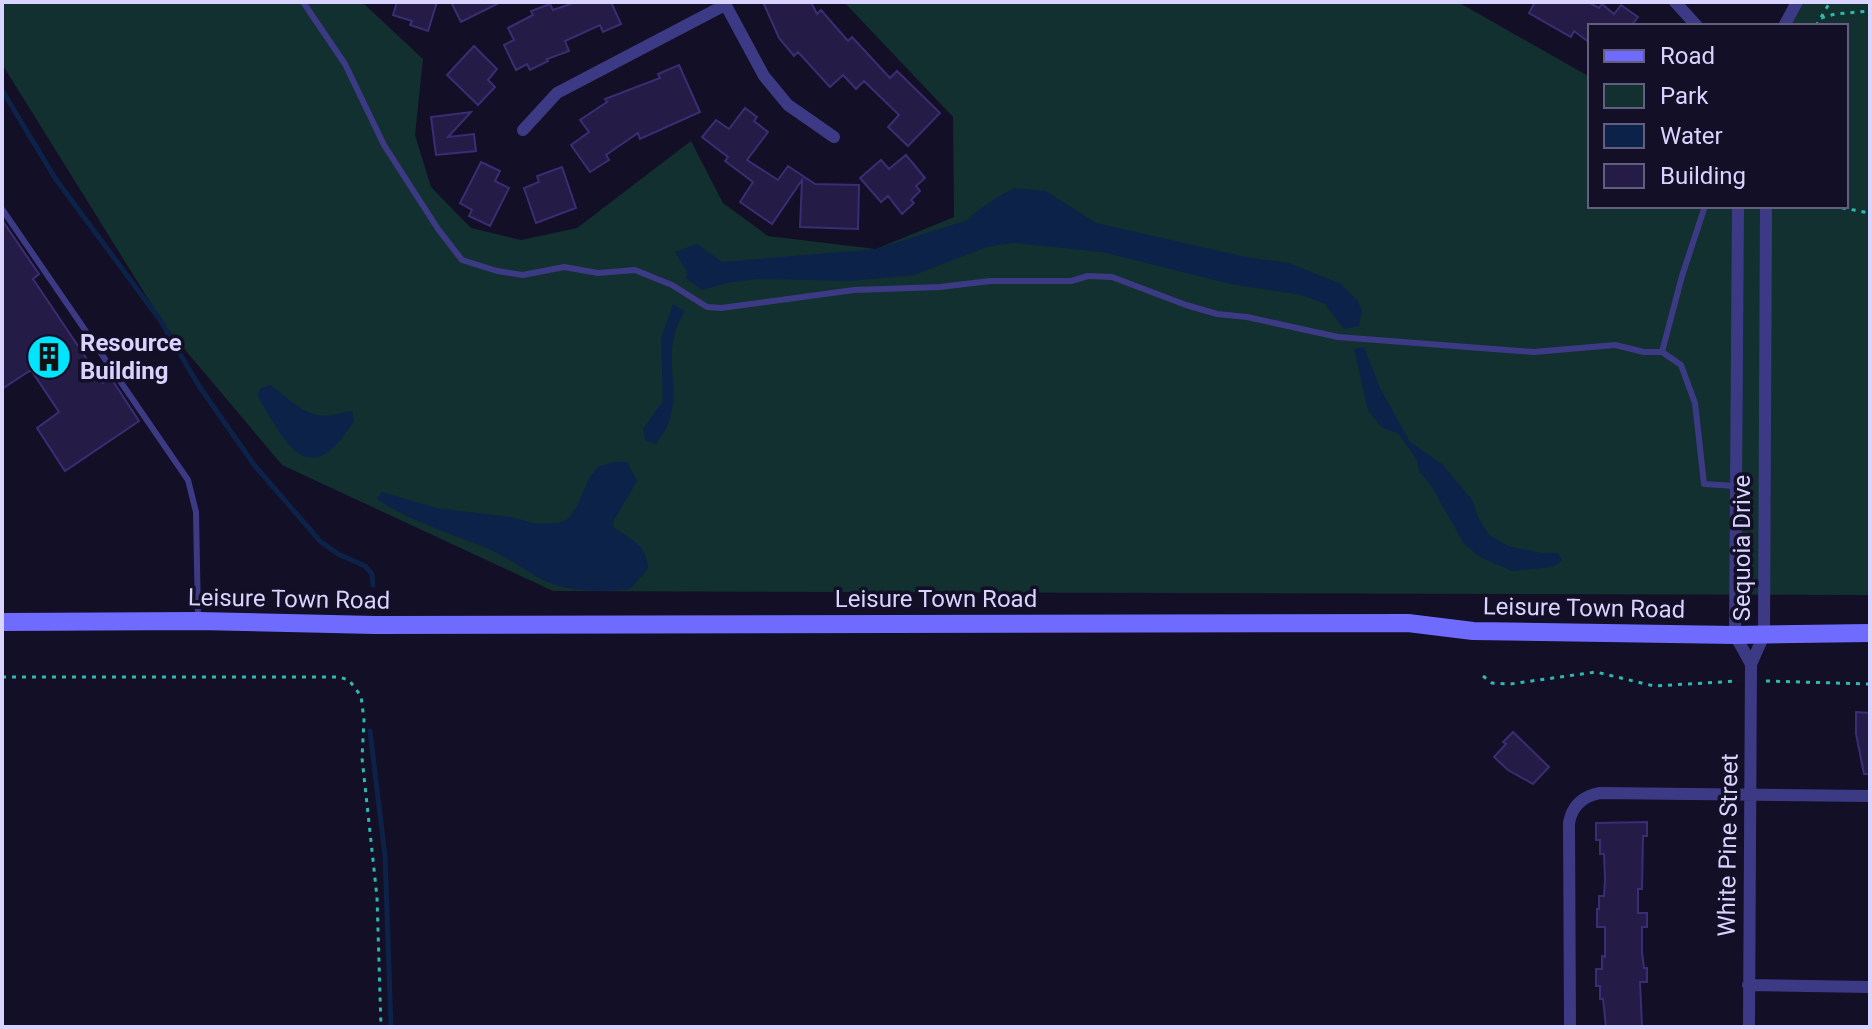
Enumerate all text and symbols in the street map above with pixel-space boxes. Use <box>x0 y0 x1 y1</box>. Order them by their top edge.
legend <box>1588 24 1848 208</box>
text: Road <box>1660 42 1715 70</box>
text: Park <box>1660 82 1709 110</box>
text: Water <box>1660 122 1723 150</box>
text: Building <box>1660 162 1746 190</box>
place label: Resource Building <box>80 329 182 385</box>
building icon: Resource Building <box>25 333 73 381</box>
street label: Sequoia Drive <box>1728 475 1756 621</box>
street label: Leisure Town Road <box>188 583 390 615</box>
street label: Leisure Town Road <box>835 585 1037 613</box>
street label: Leisure Town Road <box>1483 592 1685 624</box>
street label: White Pine Street <box>1712 753 1744 937</box>

